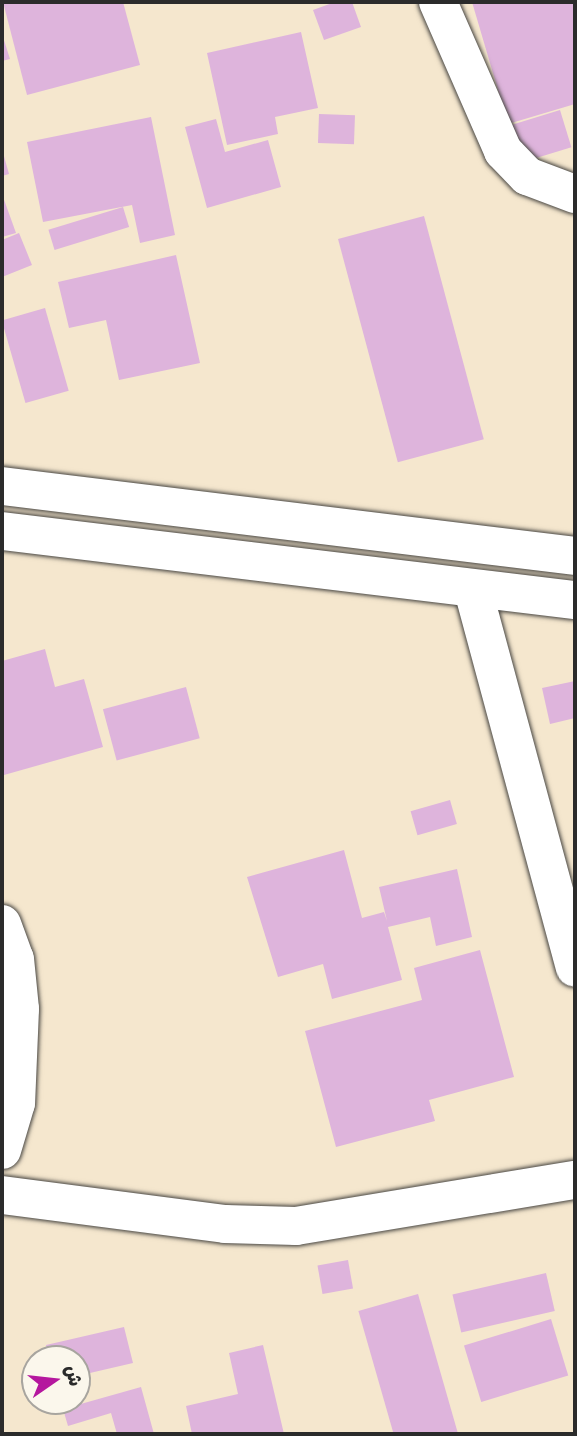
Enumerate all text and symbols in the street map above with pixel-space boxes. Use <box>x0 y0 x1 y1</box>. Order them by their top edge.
north arrow <box>21 1345 91 1415</box>
text: ش <box>60 1362 90 1388</box>

